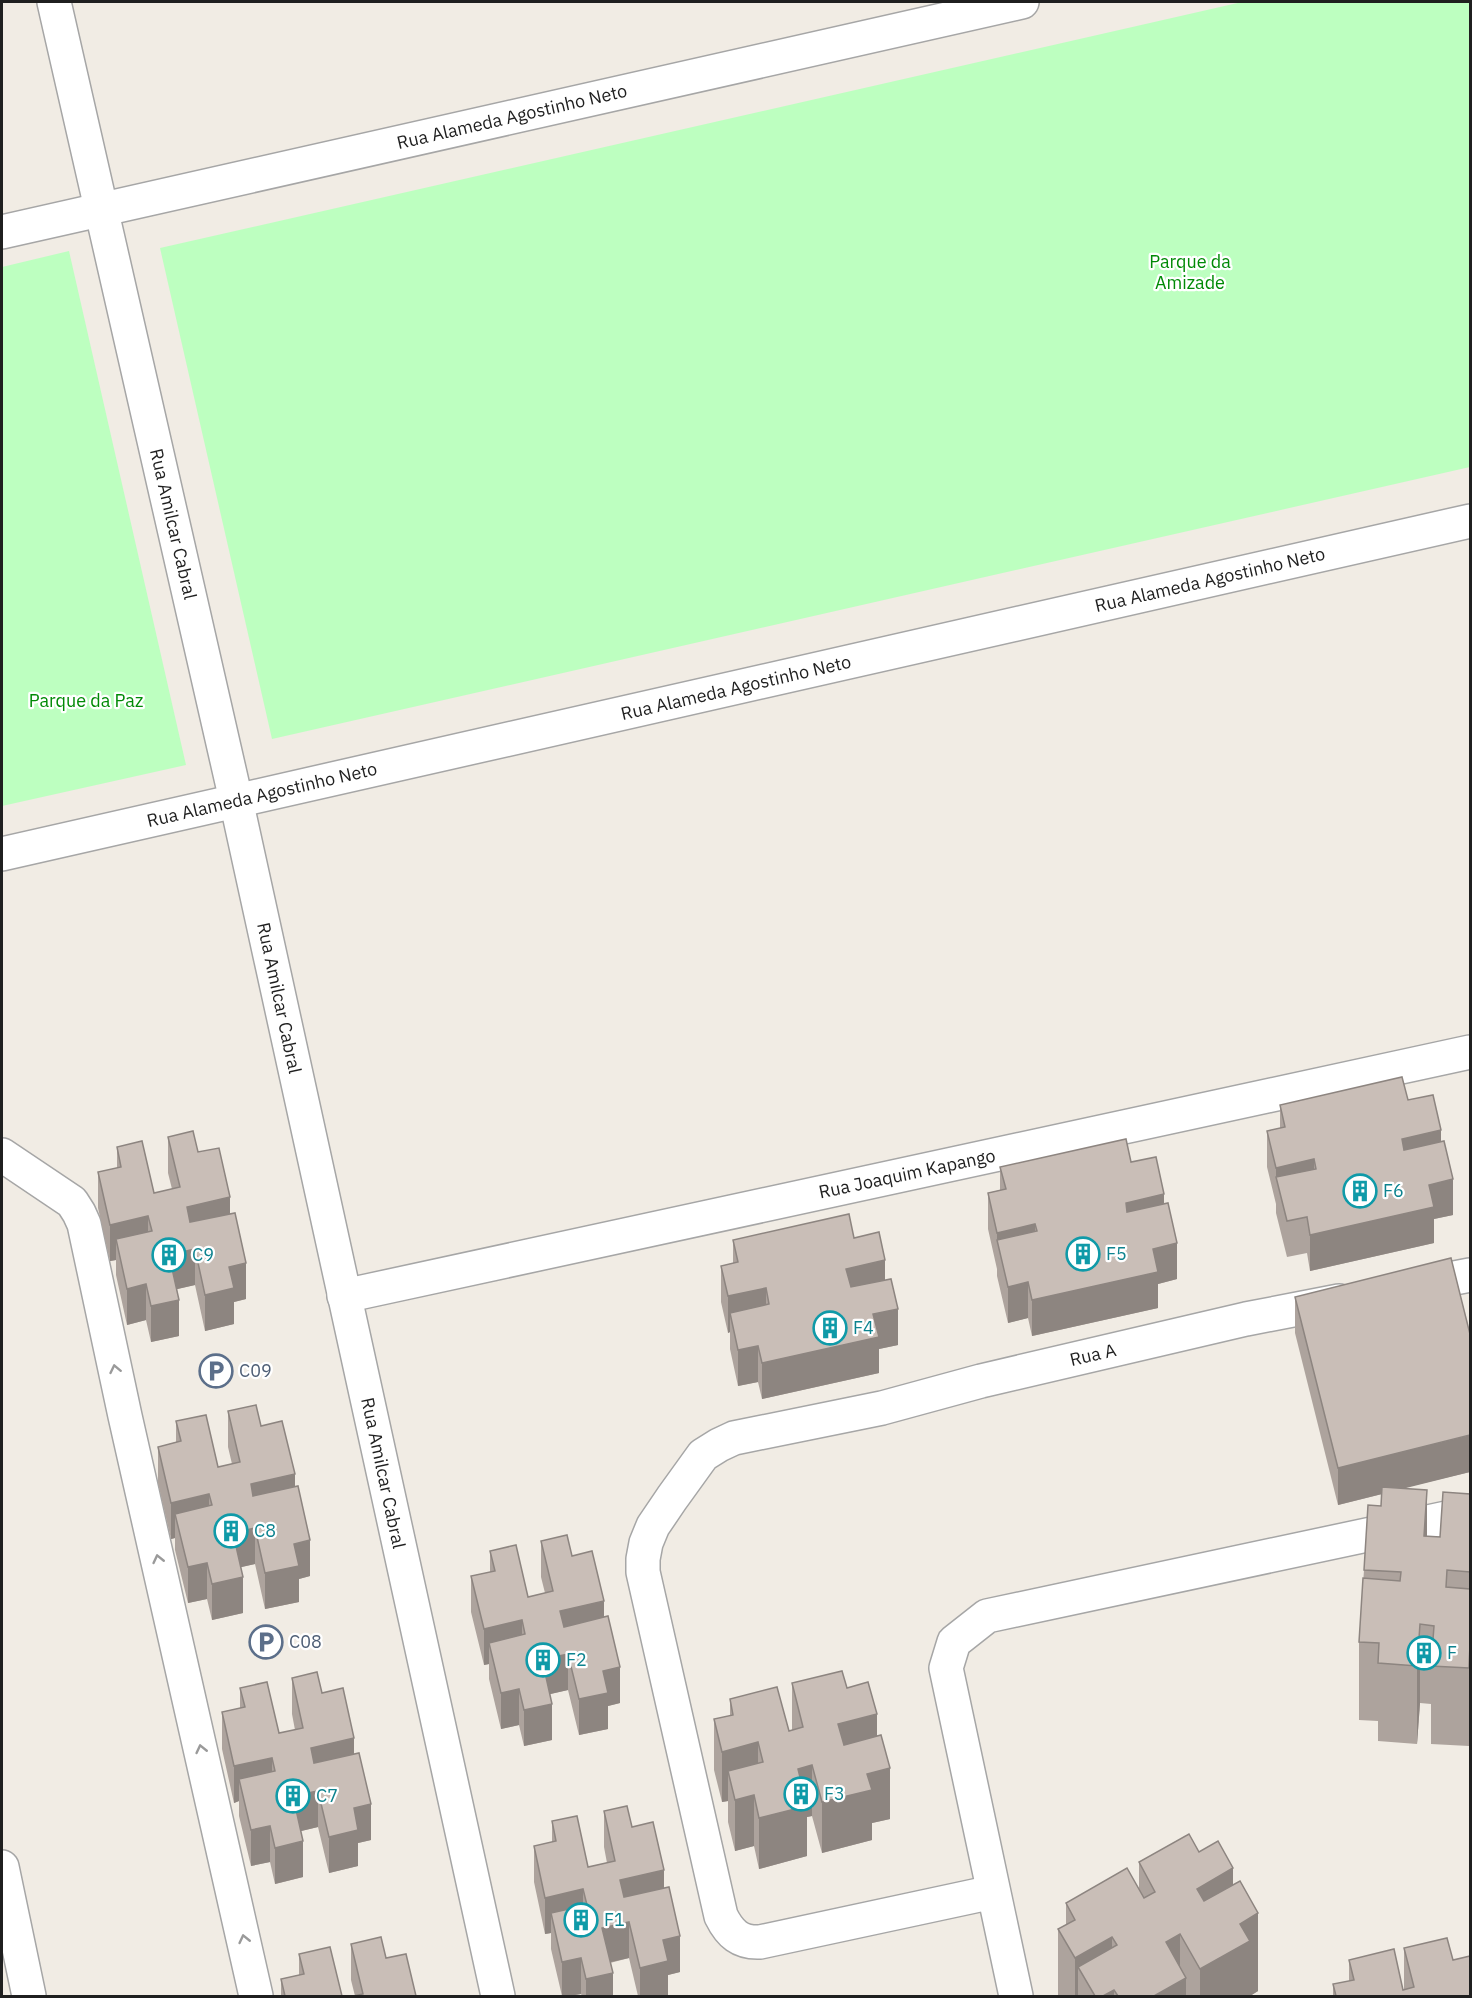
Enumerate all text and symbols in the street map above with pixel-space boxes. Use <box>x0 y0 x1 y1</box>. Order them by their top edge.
street label: Rua Alameda Agostinho Neto <box>394 79 629 154</box>
park label: Parque da Amizade <box>1149 250 1231 294</box>
street label: Rua Amilcar Cabral <box>145 446 202 602</box>
street label: Rua Alameda Agostinho Neto <box>1092 542 1327 617</box>
street label: Rua Alameda Agostinho Neto <box>618 650 853 725</box>
park label: Parque da Paz <box>29 689 143 712</box>
street label: Rua Alameda Agostinho Neto <box>144 757 379 832</box>
street label: Rua Amilcar Cabral <box>252 920 307 1076</box>
street label: Rua Joaquim Kapango <box>816 1144 997 1203</box>
building icon: F6 <box>1342 1173 1378 1209</box>
place label: F6 <box>1383 1179 1404 1202</box>
building icon: F5 <box>1065 1236 1101 1272</box>
building icon: C9 <box>151 1237 187 1273</box>
place label: F5 <box>1106 1242 1127 1265</box>
place label: C9 <box>192 1243 214 1266</box>
building icon: F4 <box>812 1310 848 1346</box>
place label: F4 <box>853 1316 874 1339</box>
street label: Rua A <box>1067 1338 1119 1371</box>
parking icon: C09 <box>198 1353 234 1389</box>
place label: C09 <box>239 1359 272 1382</box>
one-way arrow <box>109 1364 122 1374</box>
street label: Rua Amilcar Cabral <box>356 1395 411 1551</box>
building icon: C8 <box>213 1513 249 1549</box>
place label: C8 <box>254 1519 276 1542</box>
one-way arrow <box>152 1554 165 1564</box>
parking icon: C08 <box>248 1624 284 1660</box>
place label: C08 <box>289 1630 322 1653</box>
building icon: F <box>1406 1635 1442 1671</box>
place label: F <box>1447 1641 1457 1664</box>
building icon: F2 <box>525 1642 561 1678</box>
place label: F2 <box>566 1648 587 1671</box>
one-way arrow <box>195 1744 208 1754</box>
building icon: F3 <box>783 1776 819 1812</box>
building icon: C7 <box>275 1778 311 1814</box>
place label: F3 <box>824 1782 845 1805</box>
place label: C7 <box>316 1784 338 1807</box>
building icon: F1 <box>563 1902 599 1938</box>
place label: F1 <box>604 1908 625 1931</box>
one-way arrow <box>238 1935 251 1945</box>

